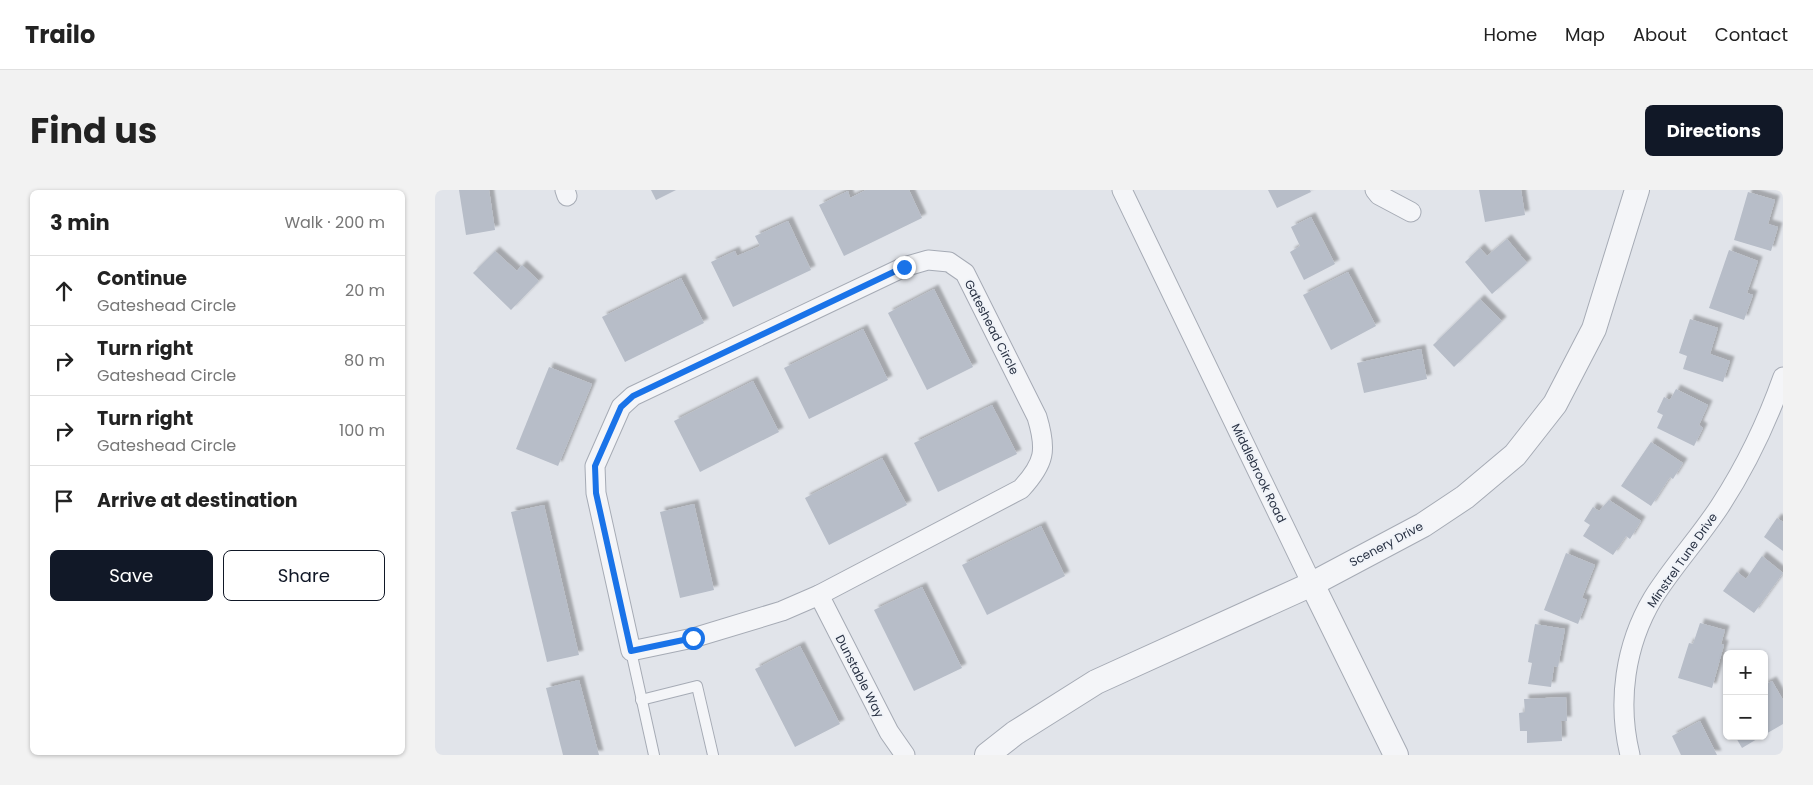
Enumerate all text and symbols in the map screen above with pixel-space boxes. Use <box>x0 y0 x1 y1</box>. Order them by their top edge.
text: Trailo <box>25 18 95 51</box>
text: Home <box>1483 22 1537 47</box>
text: Map <box>1565 22 1605 47</box>
text: About <box>1633 22 1687 47</box>
text: Contact <box>1715 22 1788 47</box>
button: Directions <box>1645 105 1783 156</box>
text: Find us <box>30 106 157 155</box>
text: 3 min <box>50 208 110 237</box>
text: Walk · 200 m <box>284 211 385 234</box>
route end <box>893 256 916 279</box>
text: Continue <box>97 265 187 292</box>
icon: ahead <box>50 277 78 305</box>
street label: Gateshead Circle <box>961 277 1023 377</box>
text: 20 m <box>345 279 385 302</box>
text: Gateshead Circle <box>97 294 236 317</box>
text: Turn right <box>97 335 193 362</box>
icon: right <box>50 347 78 375</box>
text: 80 m <box>344 349 385 372</box>
text: Gateshead Circle <box>97 364 236 387</box>
text: Turn right <box>97 405 193 432</box>
icon: right <box>50 417 78 445</box>
text: 100 m <box>339 419 385 442</box>
street label: Middlebrook Road <box>1228 421 1290 525</box>
text: Gateshead Circle <box>97 434 236 457</box>
icon: arrive <box>50 487 78 515</box>
text: Arrive at destination <box>97 487 298 514</box>
street label: Minstrel Tune Drive <box>1643 509 1721 611</box>
street label: Scenery Drive <box>1346 517 1426 571</box>
button: Save <box>50 550 213 601</box>
button: Share <box>223 550 385 601</box>
route start <box>682 627 705 650</box>
street label: Dunstable Way <box>832 632 888 721</box>
map controls <box>1723 650 1768 740</box>
button: + <box>1723 650 1768 695</box>
button: − <box>1723 695 1768 740</box>

